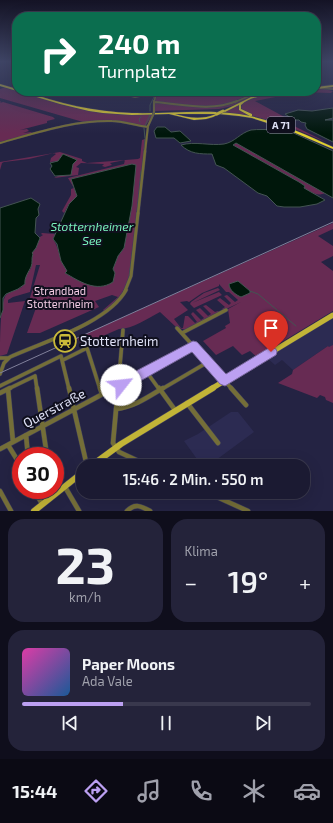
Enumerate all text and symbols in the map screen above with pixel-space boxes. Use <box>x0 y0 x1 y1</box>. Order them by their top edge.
text: 240 m <box>98 26 181 60</box>
icon: right <box>32 28 84 80</box>
text: Turnplatz <box>98 60 177 82</box>
road number: A 71 <box>267 117 295 133</box>
water label: Stotternheimer See <box>50 219 134 247</box>
park label: Strandbad Stotternheim <box>27 284 93 310</box>
pin <box>254 311 288 352</box>
icon: arrive <box>260 317 282 339</box>
station icon: Stotternheim <box>52 328 78 354</box>
place label: Stotternheim <box>80 333 158 349</box>
position arrow <box>100 364 142 406</box>
street label: Querstraße <box>20 385 88 431</box>
speed limit sign: 30 <box>12 447 64 499</box>
text: 15:46 · 2 Min. · 550 m <box>123 470 263 488</box>
text: 23 <box>55 532 115 594</box>
text: Klima <box>185 543 218 559</box>
text: 19° <box>228 563 268 599</box>
text: − <box>185 569 197 595</box>
text: + <box>299 569 311 595</box>
text: km/h <box>69 589 101 605</box>
text: Paper Moons <box>82 655 175 673</box>
text: Ada Vale <box>82 673 133 689</box>
icon: previous <box>59 712 81 734</box>
icon: pause <box>155 712 177 734</box>
icon: next <box>252 712 274 734</box>
icon: directions <box>82 777 110 805</box>
icon: music <box>135 777 163 805</box>
icon: phone <box>187 777 215 805</box>
icon: climate <box>240 777 268 805</box>
icon: car <box>293 777 321 805</box>
text: 15:44 <box>12 780 58 802</box>

